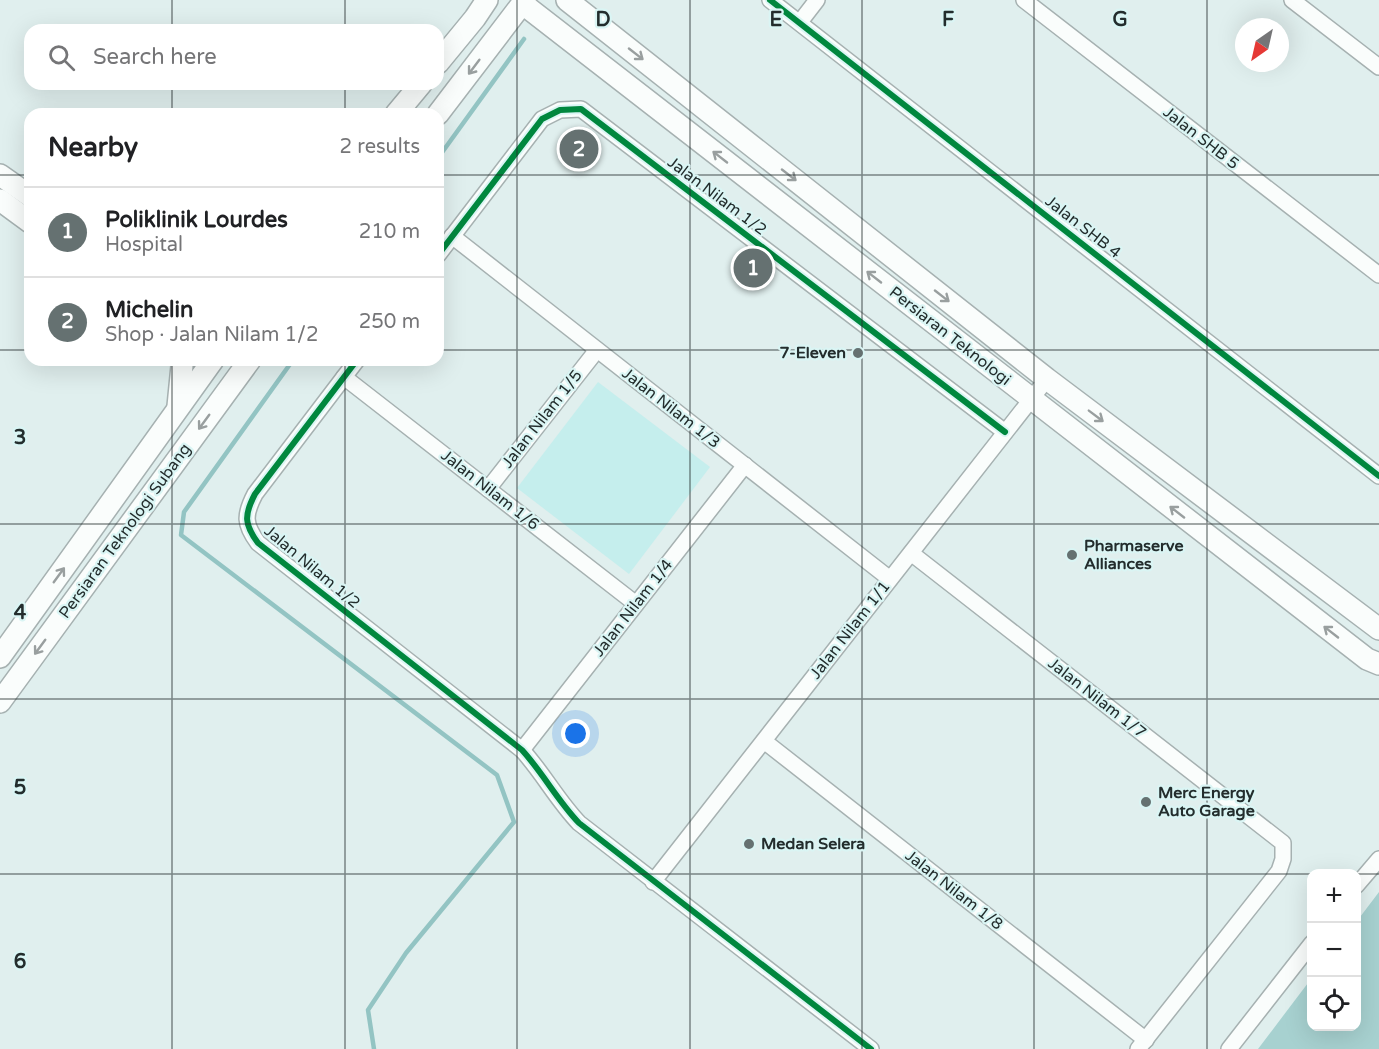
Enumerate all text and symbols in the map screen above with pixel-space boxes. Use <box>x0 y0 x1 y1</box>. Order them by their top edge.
text: D <box>595 8 611 32</box>
text: E <box>770 8 783 32</box>
text: F <box>942 8 954 32</box>
text: G <box>1112 8 1128 32</box>
north arrow <box>1235 18 1289 72</box>
search box <box>24 24 444 90</box>
icon: search <box>45 41 78 74</box>
text: Search here <box>93 44 217 70</box>
one-way arrow <box>628 48 644 61</box>
one-way arrow <box>468 58 481 74</box>
street label: Jalan SHB 5 <box>1159 102 1243 174</box>
pin: 2 <box>560 126 598 172</box>
text: Nearby <box>48 132 138 163</box>
text: 2 results <box>340 135 420 159</box>
one-way arrow <box>712 150 728 163</box>
street label: Jalan Nilam 1/2 <box>663 152 771 240</box>
one-way arrow <box>781 168 797 181</box>
street label: Jalan SHB 4 <box>1041 191 1125 263</box>
text: Poliklinik Lourdes <box>105 207 288 233</box>
text: 1 <box>61 220 74 244</box>
text: 210 m <box>359 220 420 244</box>
text: Hospital <box>105 233 183 257</box>
pin: 1 <box>734 246 772 290</box>
one-way arrow <box>866 270 882 283</box>
street label: Persiaran Teknologi <box>885 282 1015 390</box>
one-way arrow <box>934 289 950 302</box>
text: Michelin <box>105 297 193 323</box>
text: 2 <box>61 310 74 334</box>
text: 250 m <box>359 310 420 334</box>
text: Shop · Jalan Nilam 1/2 <box>105 323 318 347</box>
place label: 7-Eleven <box>779 343 846 363</box>
marker: 7-Eleven <box>851 346 865 360</box>
street label: Jalan Nilam 1/3 <box>618 363 724 453</box>
street label: Jalan Nilam 1/5 <box>497 366 587 472</box>
one-way arrow <box>1087 409 1103 422</box>
one-way arrow <box>198 413 211 429</box>
text: 3 <box>14 426 26 450</box>
street label: Persiaran Teknologi Subang <box>55 439 195 623</box>
street label: Jalan Nilam 1/6 <box>437 445 543 535</box>
one-way arrow <box>1169 506 1185 519</box>
street label: Jalan Nilam 1/2 <box>260 521 364 613</box>
place label: Pharmaserve Alliances <box>1084 536 1184 574</box>
marker: Pharmaserve Alliances <box>1065 548 1079 562</box>
street label: Jalan Nilam 1/4 <box>589 555 677 661</box>
one-way arrow <box>53 568 65 584</box>
street label: Jalan Nilam 1/1 <box>805 577 895 683</box>
text: 4 <box>14 601 27 625</box>
one-way arrow <box>1323 625 1339 638</box>
one-way arrow <box>34 639 46 655</box>
street label: Jalan Nilam 1/7 <box>1044 653 1150 743</box>
your location <box>561 719 590 748</box>
text: 5 <box>14 776 26 800</box>
place label: Merc Energy Auto Garage <box>1158 783 1255 821</box>
marker: Merc Energy Auto Garage <box>1139 795 1153 809</box>
place label: Medan Selera <box>761 834 865 854</box>
marker: Medan Selera <box>742 837 756 851</box>
street label: Jalan Nilam 1/8 <box>901 846 1007 934</box>
map controls <box>1307 869 1361 1031</box>
button: + <box>1307 869 1361 923</box>
button: − <box>1307 923 1361 977</box>
text: 6 <box>14 950 26 974</box>
button: locate <box>1307 977 1361 1031</box>

